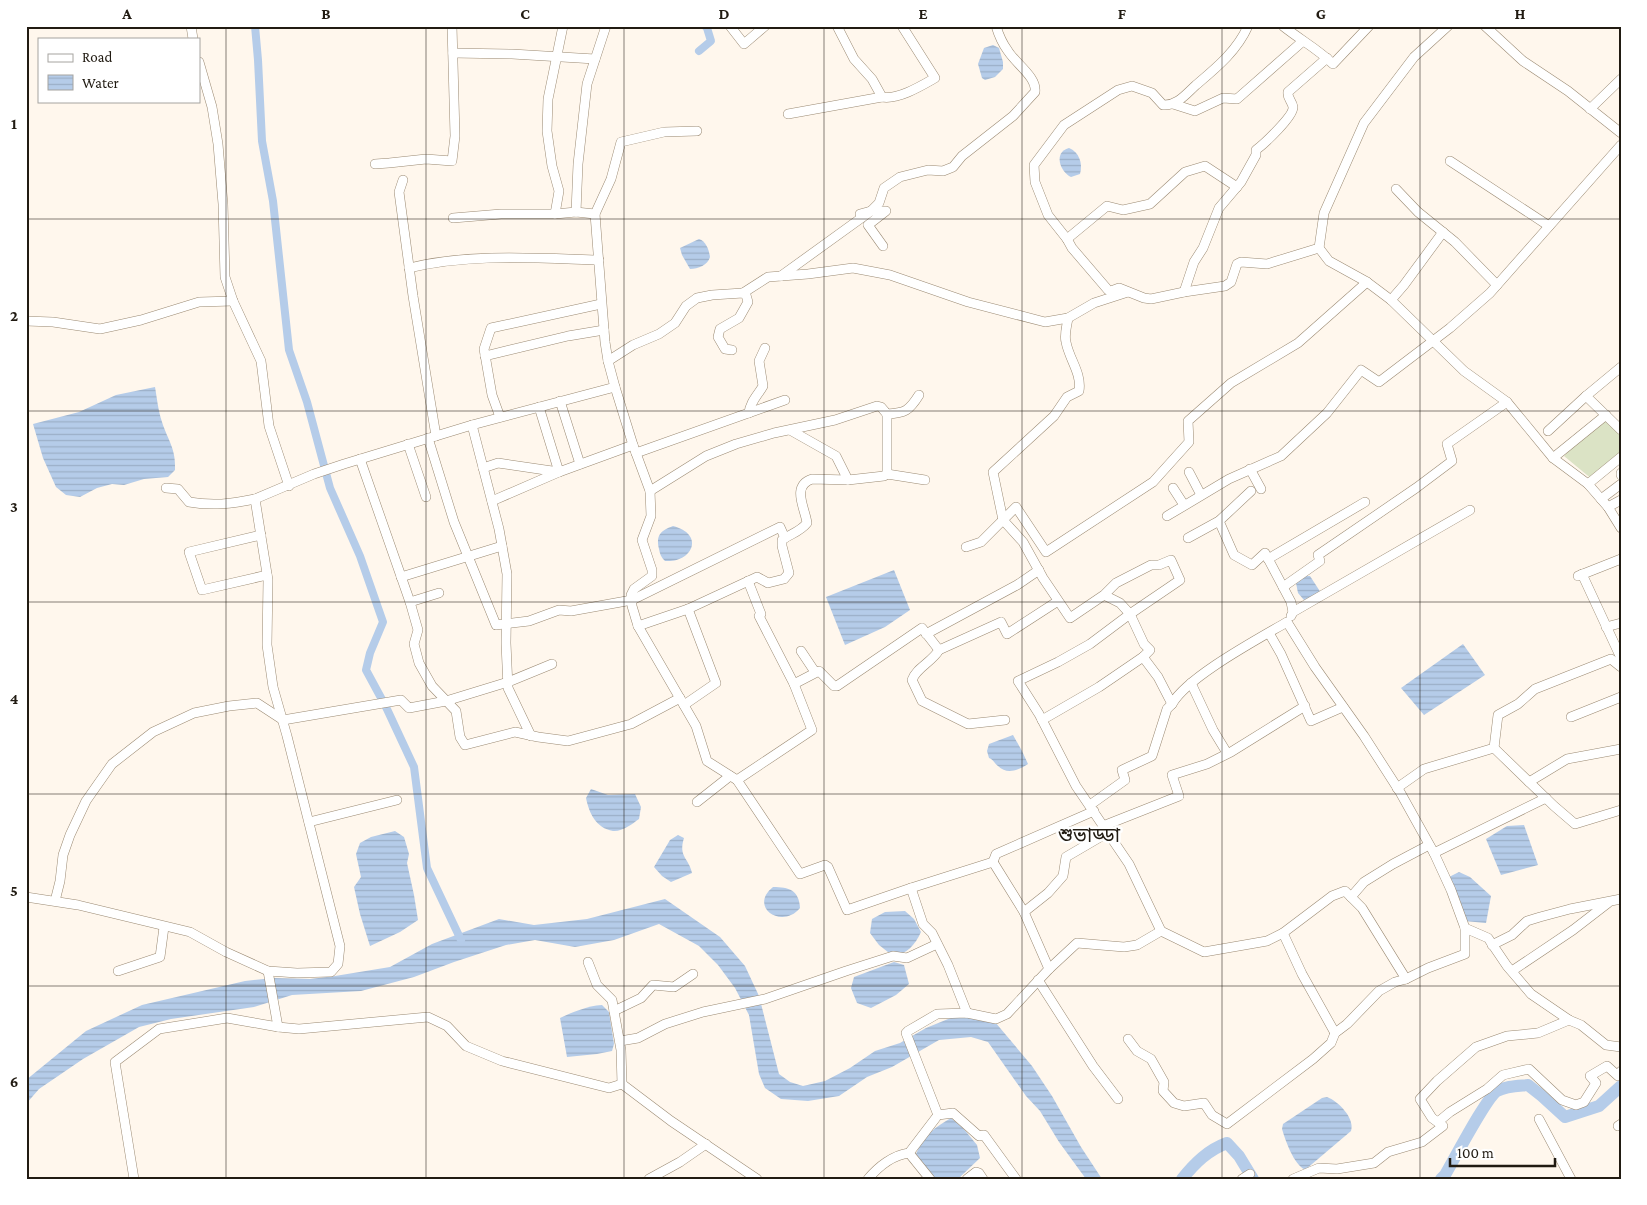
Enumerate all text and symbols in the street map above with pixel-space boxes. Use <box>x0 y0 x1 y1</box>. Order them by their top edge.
text: A <box>121 5 132 22</box>
text: B <box>321 5 331 22</box>
text: C <box>520 5 530 22</box>
text: D <box>718 5 730 22</box>
text: E <box>918 5 928 22</box>
text: F <box>1118 5 1127 22</box>
text: G <box>1316 5 1326 22</box>
text: H <box>1515 5 1526 22</box>
legend <box>38 38 200 102</box>
text: Road <box>82 49 113 65</box>
text: Water <box>82 75 119 91</box>
text: 1 <box>11 115 17 132</box>
text: 2 <box>10 307 18 324</box>
text: 3 <box>10 498 18 515</box>
text: 4 <box>10 690 19 707</box>
district label: শুভাড্ডা <box>1058 824 1121 846</box>
text: 5 <box>10 882 18 899</box>
text: 6 <box>10 1073 18 1090</box>
scale bar <box>1450 1135 1554 1167</box>
text: 100 m <box>1457 1145 1494 1161</box>

